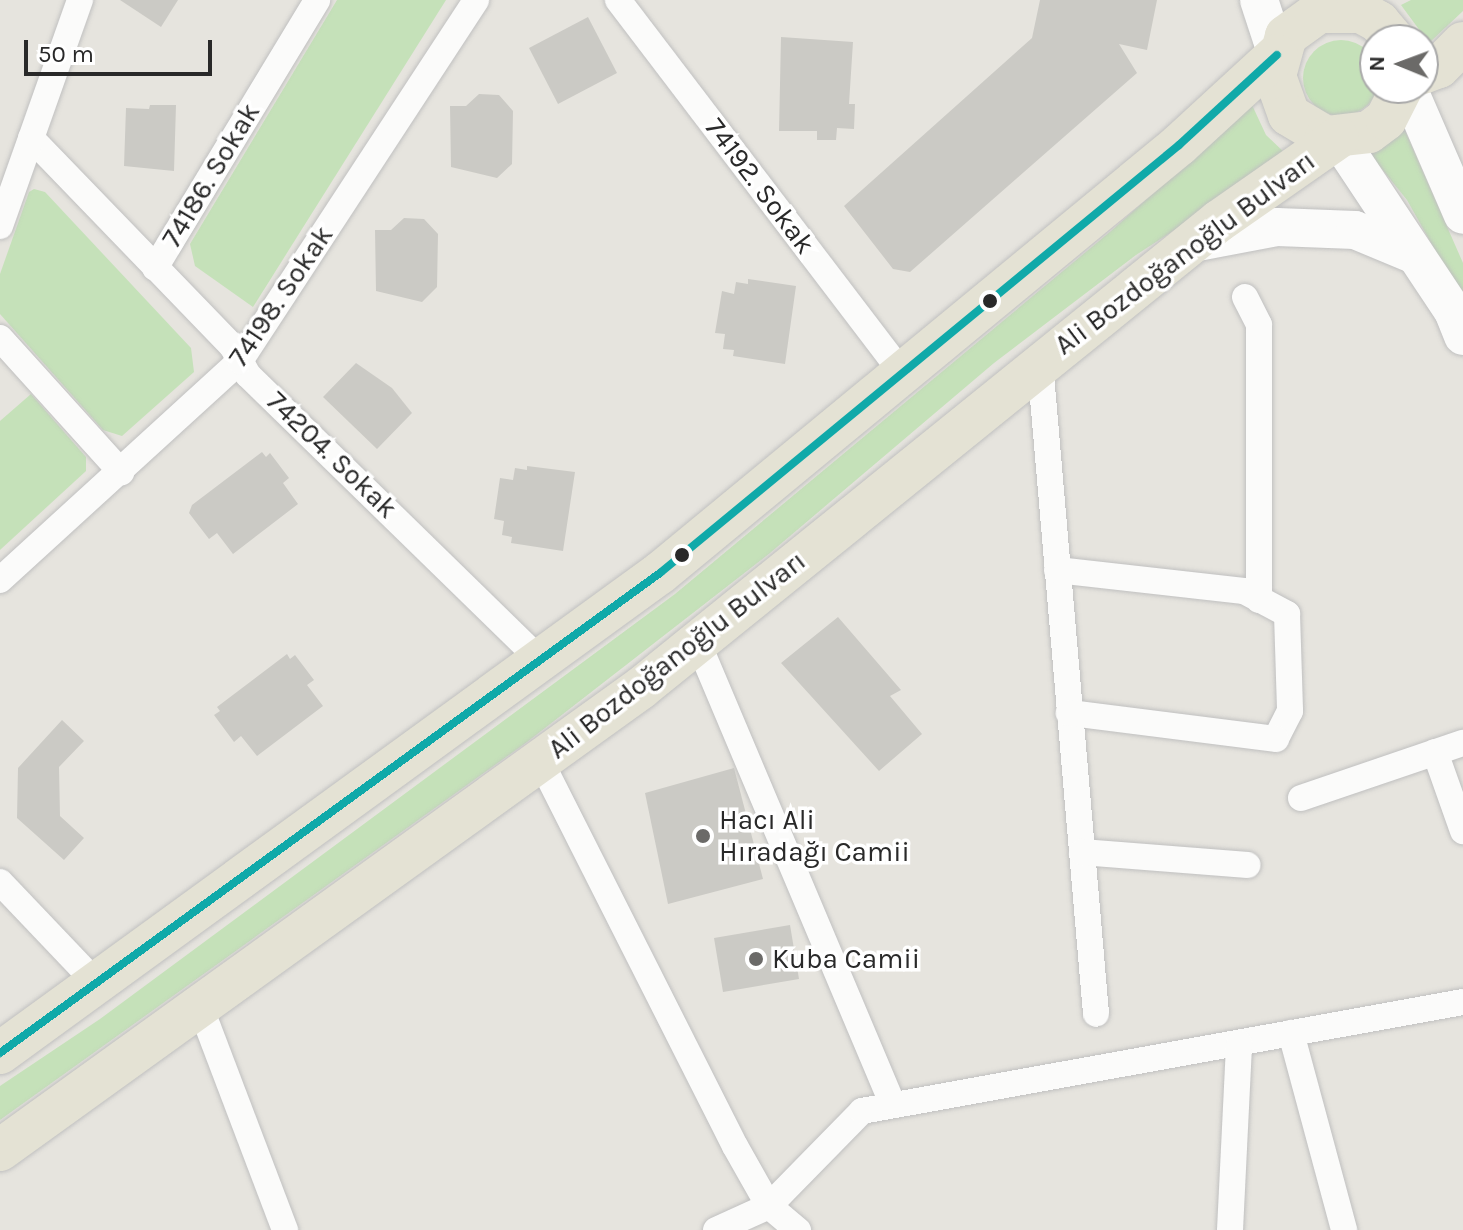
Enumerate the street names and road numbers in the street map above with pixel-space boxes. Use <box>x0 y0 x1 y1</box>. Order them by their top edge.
street label: 74186. Sokak <box>155 97 267 253</box>
street label: 74192. Sokak <box>698 111 822 261</box>
street label: Ali Bozdoğanoğlu Bulvarı <box>1048 144 1322 362</box>
street label: 74198. Sokak <box>222 219 340 373</box>
street label: 74204. Sokak <box>260 385 404 525</box>
street label: Ali Bozdoğanoğlu Bulvarı <box>542 544 812 766</box>

